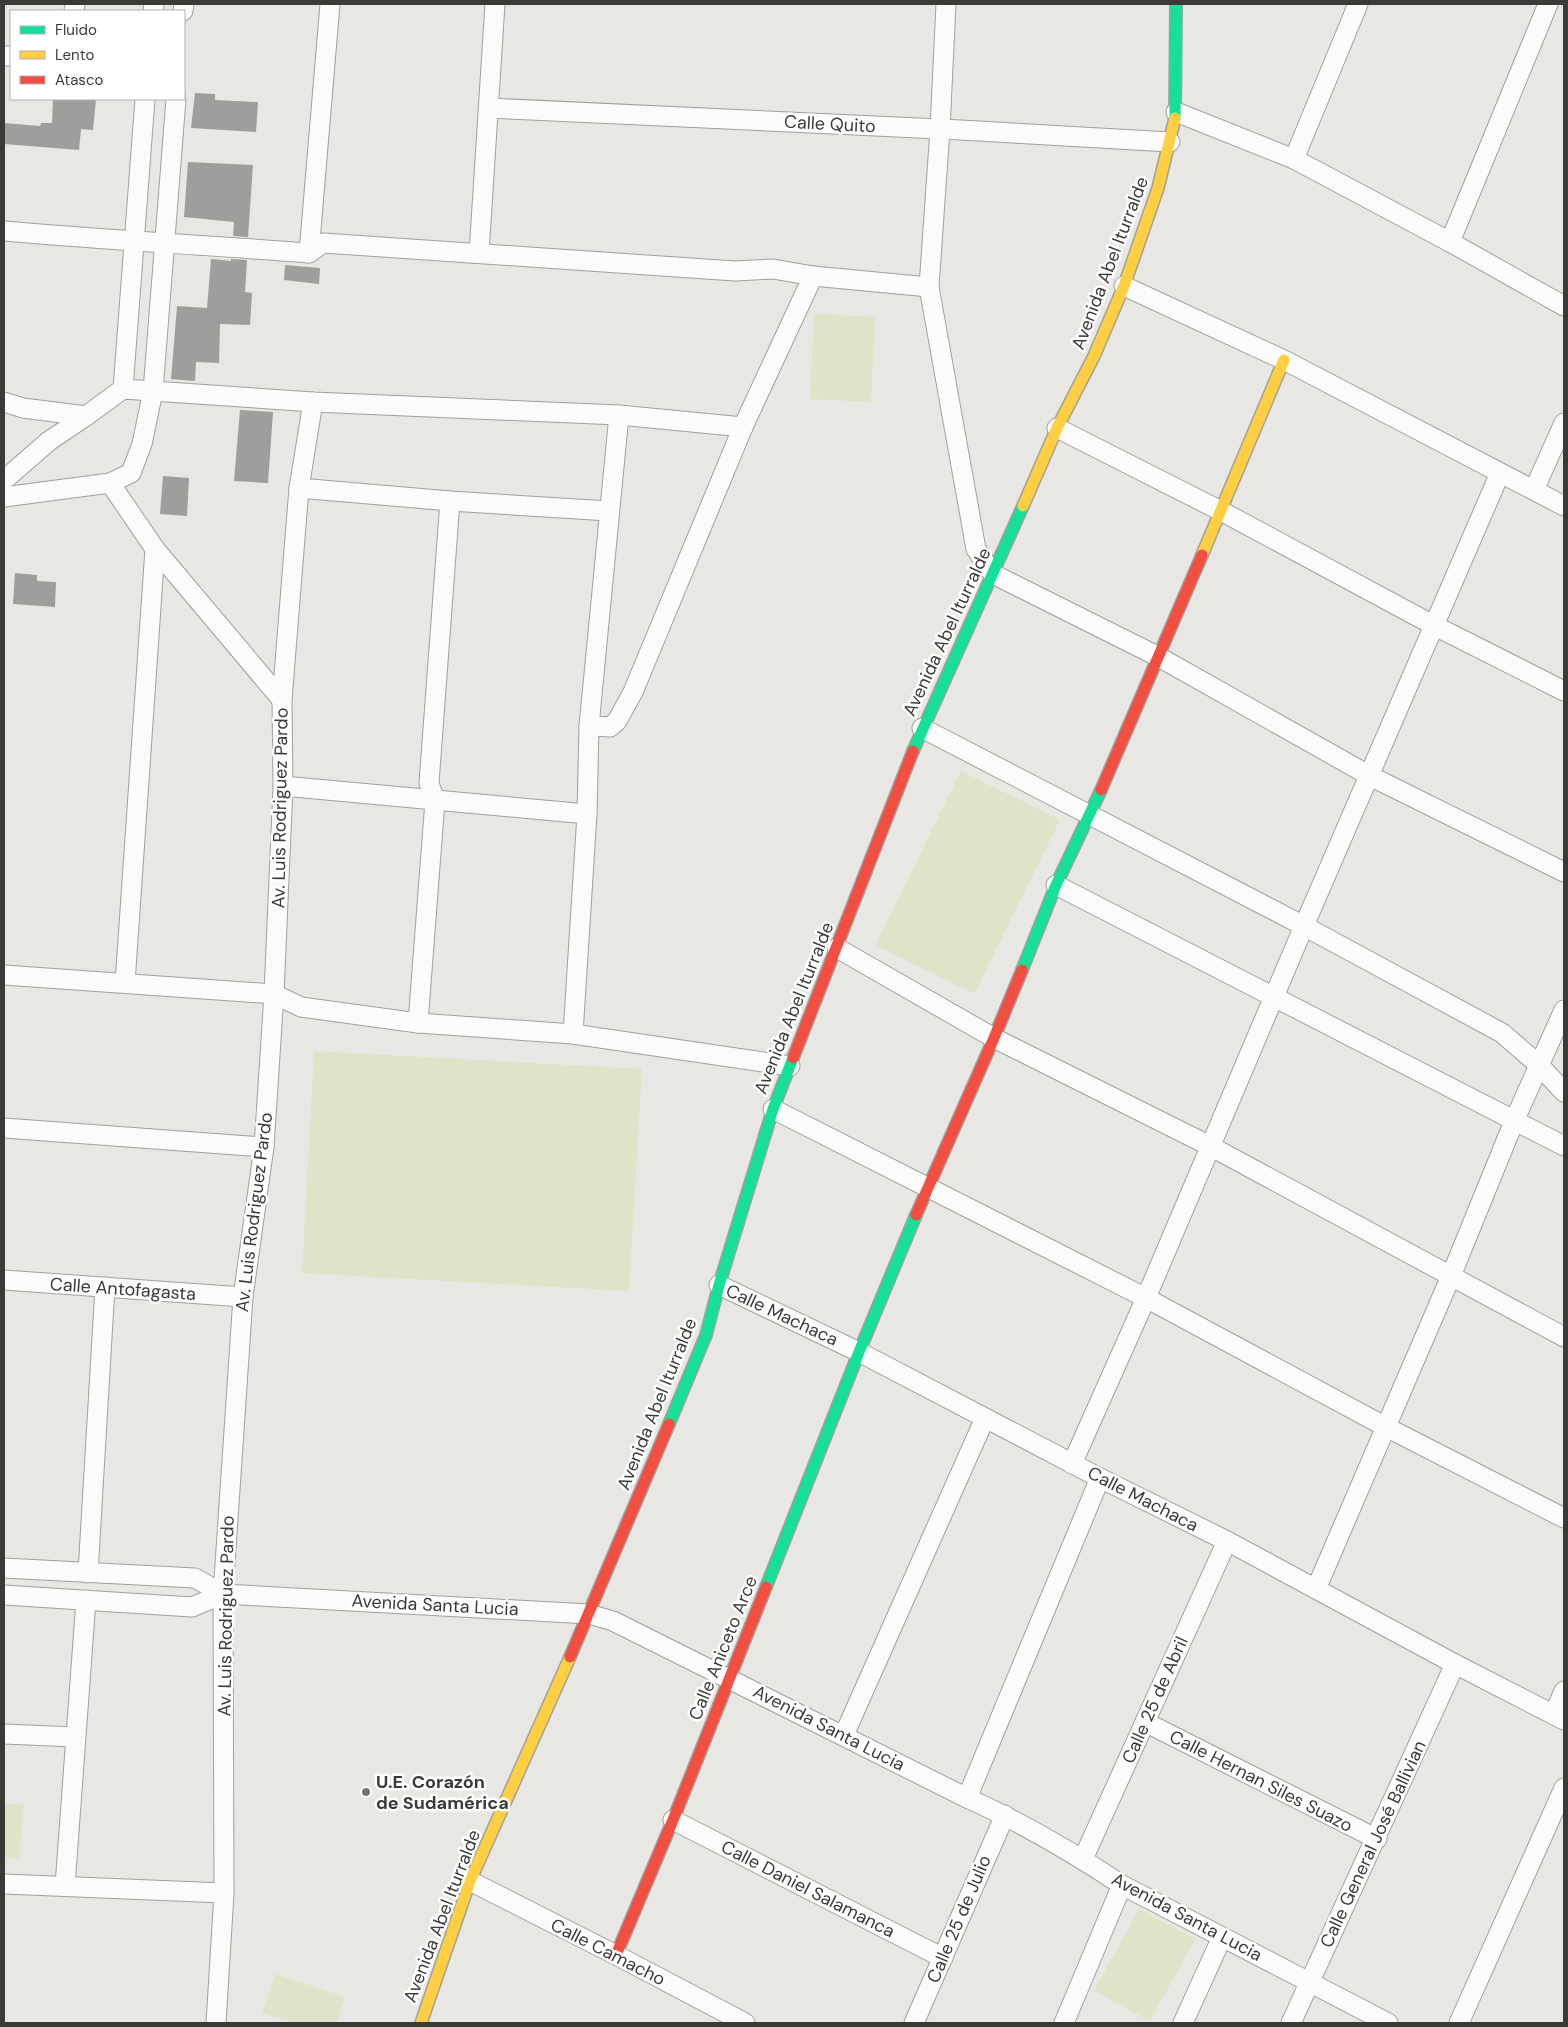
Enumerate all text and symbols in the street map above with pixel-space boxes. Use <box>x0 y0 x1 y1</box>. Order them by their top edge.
legend <box>10 10 185 100</box>
text: Fluido <box>55 20 97 40</box>
text: Lento <box>55 45 94 65</box>
text: Atasco <box>55 70 103 90</box>
street label: Calle Quito <box>784 110 876 138</box>
street label: Avenida Abel Iturralde <box>1066 173 1154 353</box>
street label: Avenida Abel Iturralde <box>897 544 997 720</box>
street label: Av. Luis Rodriguez Pardo <box>266 707 294 909</box>
street label: Avenida Abel Iturralde <box>749 919 839 1097</box>
street label: Av. Luis Rodriguez Pardo <box>230 1111 278 1313</box>
street label: Calle Antofagasta <box>49 1272 197 1306</box>
street label: Calle Machaca <box>722 1279 842 1351</box>
street label: Avenida Abel Iturralde <box>612 1315 702 1493</box>
street label: Calle Machaca <box>1084 1461 1202 1537</box>
street label: Av. Luis Rodriguez Pardo <box>212 1515 240 1717</box>
street label: Calle Aniceto Arce <box>683 1572 763 1724</box>
street label: Avenida Santa Lucia <box>351 1589 519 1621</box>
street label: Calle 25 de Abril <box>1116 1633 1194 1767</box>
street label: Avenida Santa Lucia <box>749 1679 909 1777</box>
street label: Calle Hernan Siles Suazo <box>1165 1724 1357 1838</box>
street label: Calle General José Ballivian <box>1314 1736 1432 1952</box>
place label: U.E. Corazón de Sudamérica <box>376 1770 509 1815</box>
marker: U.E. Corazón de Sudamérica <box>360 1786 372 1798</box>
street label: Avenida Abel Iturralde <box>398 1826 486 2006</box>
street label: Calle Daniel Salamanca <box>717 1835 899 1943</box>
street label: Calle 25 de Julio <box>921 1851 997 1987</box>
street label: Avenida Santa Lucia <box>1108 1867 1266 1967</box>
street label: Calle Camacho <box>547 1913 669 1991</box>

